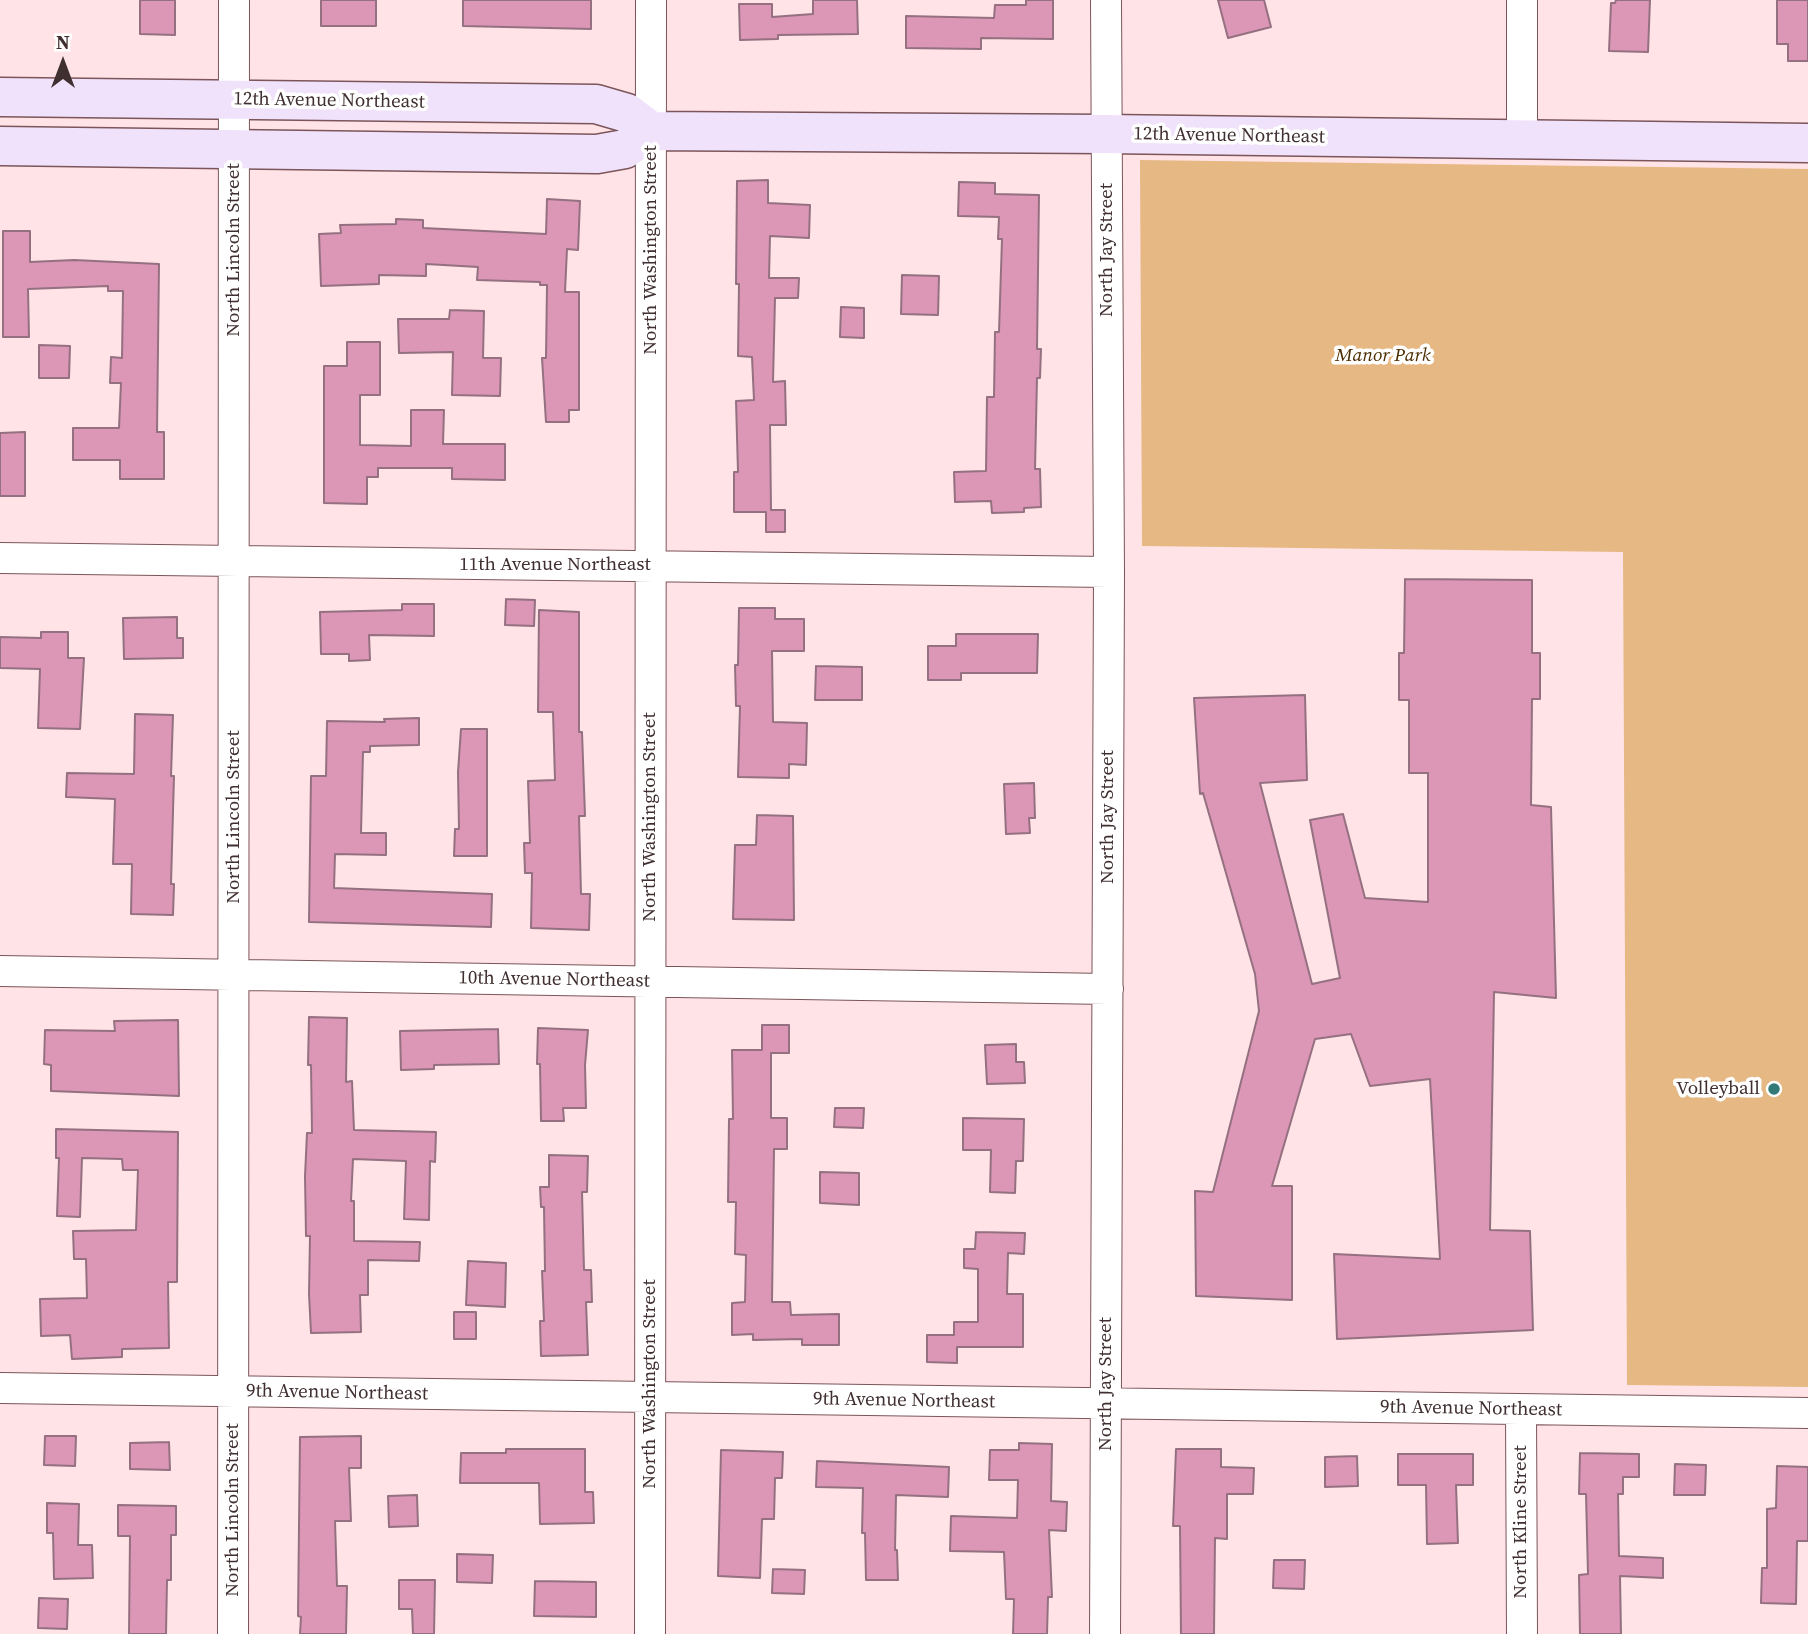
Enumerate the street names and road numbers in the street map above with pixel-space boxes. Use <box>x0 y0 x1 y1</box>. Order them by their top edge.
street label: 12th Avenue Northeast <box>233 88 425 114</box>
street label: 12th Avenue Northeast <box>1133 123 1325 149</box>
street label: North Washington Street <box>640 145 662 355</box>
street label: North Lincoln Street <box>223 163 245 337</box>
street label: North Jay Street <box>1096 183 1118 317</box>
street label: 11th Avenue Northeast <box>459 554 651 576</box>
street label: North Washington Street <box>639 712 661 922</box>
street label: North Lincoln Street <box>223 730 245 904</box>
street label: North Jay Street <box>1097 750 1119 884</box>
street label: 10th Avenue Northeast <box>458 967 650 993</box>
street label: North Washington Street <box>639 1279 661 1489</box>
street label: North Jay Street <box>1095 1317 1117 1451</box>
street label: 9th Avenue Northeast <box>246 1380 428 1406</box>
street label: 9th Avenue Northeast <box>813 1388 995 1414</box>
street label: 9th Avenue Northeast <box>1380 1396 1562 1422</box>
street label: North Lincoln Street <box>222 1423 244 1597</box>
street label: North Kline Street <box>1510 1445 1532 1599</box>

